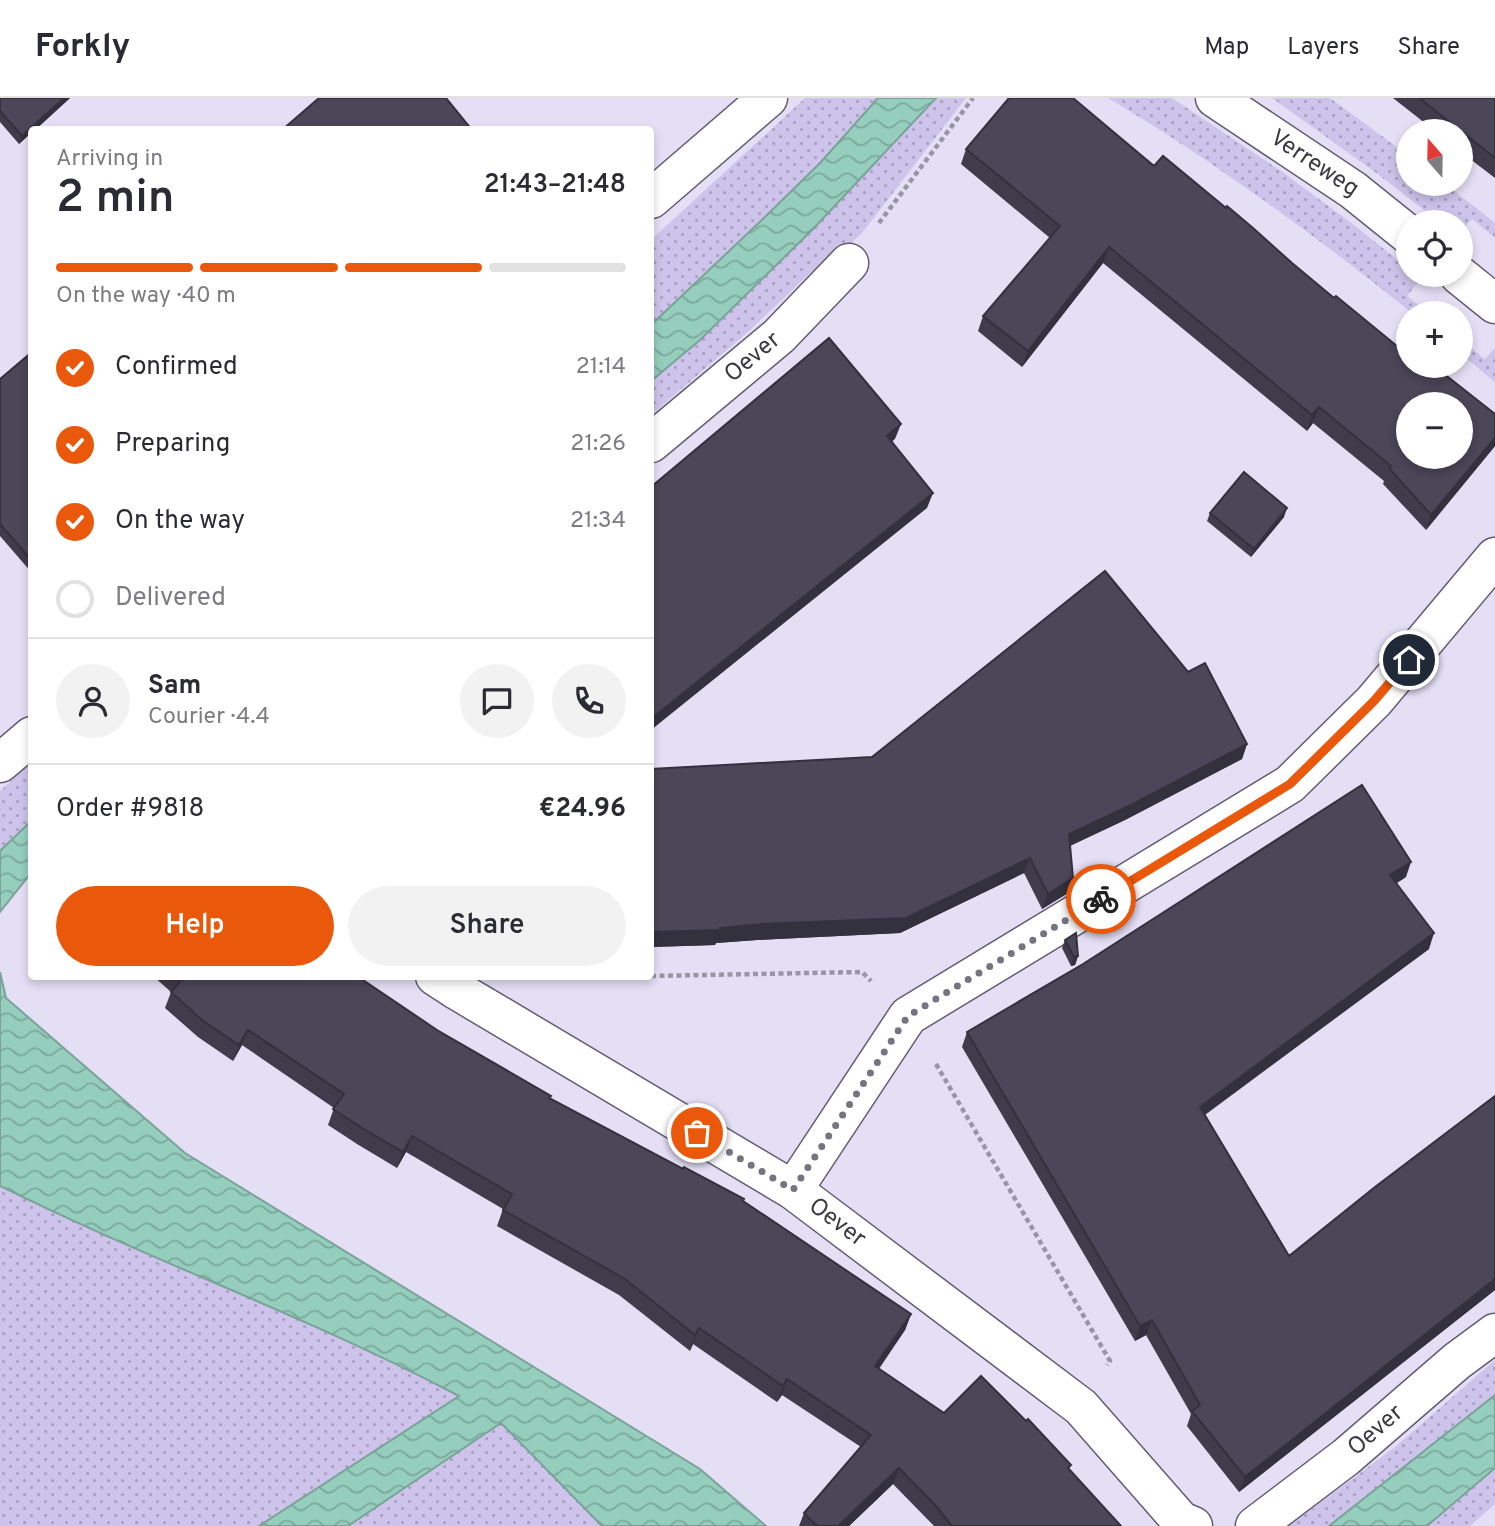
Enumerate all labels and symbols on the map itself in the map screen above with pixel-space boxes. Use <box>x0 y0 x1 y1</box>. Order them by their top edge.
north arrow <box>1396 119 1474 196</box>
street label: Verreweg <box>1264 124 1364 204</box>
street label: Oever <box>719 326 787 390</box>
pin <box>1379 630 1439 690</box>
courier <box>1066 864 1136 934</box>
pin <box>667 1103 727 1163</box>
street label: Oever <box>802 1192 872 1254</box>
street label: Oever <box>1342 1399 1410 1463</box>

